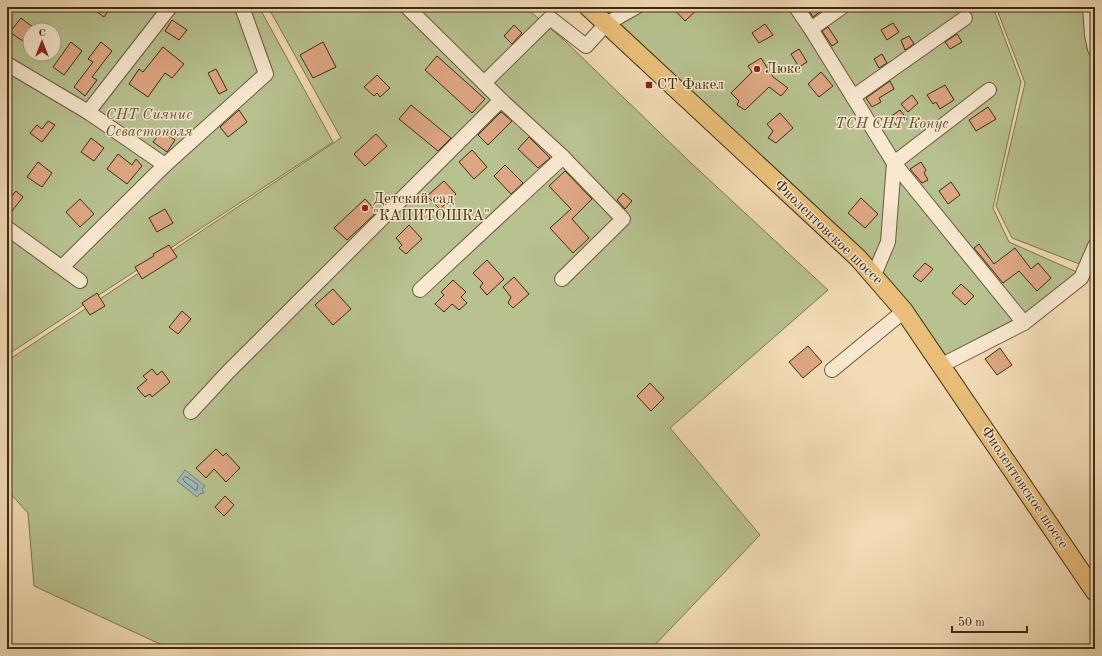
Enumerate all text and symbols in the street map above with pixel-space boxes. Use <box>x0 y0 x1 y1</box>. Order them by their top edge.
north arrow <box>22 22 62 62</box>
text: С <box>38 28 46 39</box>
place label: Люкс <box>765 62 801 77</box>
marker: Люкс <box>752 64 762 74</box>
place label: СТ Факел <box>657 78 724 93</box>
marker: СТ Факел <box>644 80 654 90</box>
park label: СНТ Сияние Севастополя <box>105 108 193 140</box>
park label: ТСН СНТ Конус <box>835 117 949 132</box>
street label: Фиолентовское шоссе <box>771 178 885 288</box>
place label: Детский сад "КАПИТОШКА" <box>373 192 490 224</box>
marker: Детский сад "КАПИТОШКА" <box>360 203 370 213</box>
street label: Фиолентовское шоссе <box>978 424 1071 552</box>
scale bar <box>952 608 1027 634</box>
text: 50 m <box>958 616 985 629</box>

